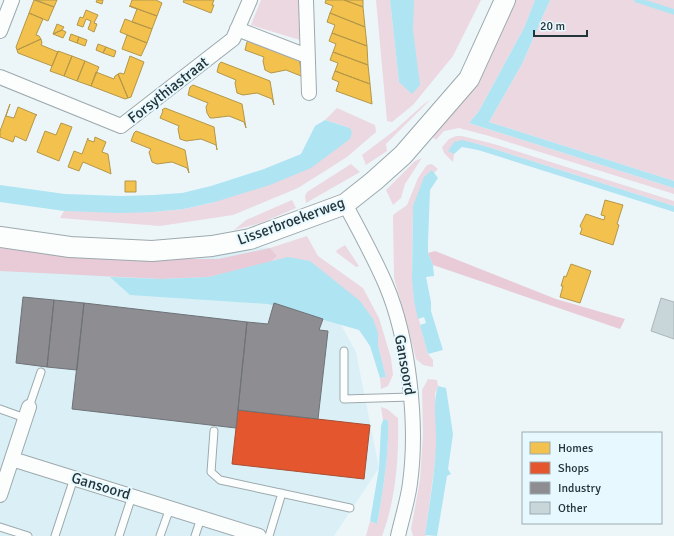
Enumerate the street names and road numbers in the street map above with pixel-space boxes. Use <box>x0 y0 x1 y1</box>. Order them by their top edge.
street label: Forsythiastraat <box>124 53 212 127</box>
street label: Lisserbroekerweg <box>235 193 347 249</box>
street label: Gansoord <box>391 333 419 397</box>
street label: Gansoord <box>69 468 133 504</box>

